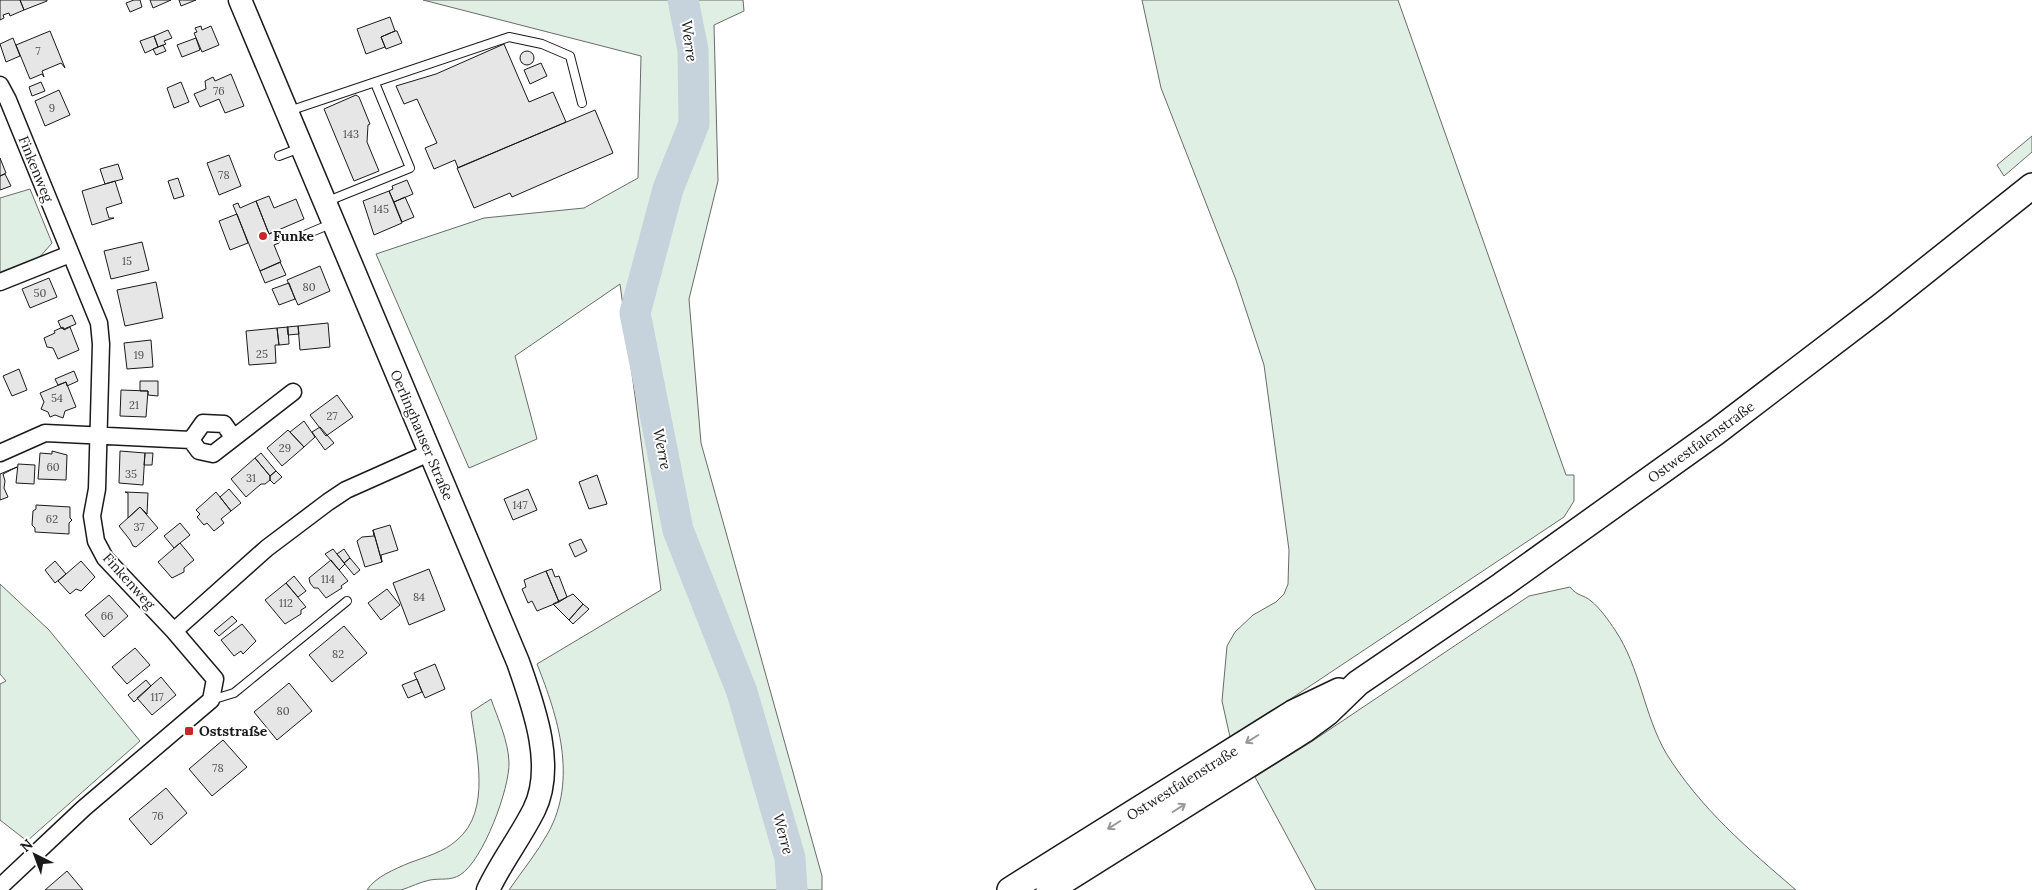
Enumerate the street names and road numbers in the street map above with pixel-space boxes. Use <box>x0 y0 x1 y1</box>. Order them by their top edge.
street label: Finkenweg <box>15 133 57 205</box>
street label: Oerlinghauser Straße <box>386 367 458 503</box>
street label: Ostwestfalenstraße <box>1644 397 1758 487</box>
street label: Finkenweg <box>99 549 159 613</box>
street label: Ostwestfalenstraße <box>1123 741 1241 825</box>

